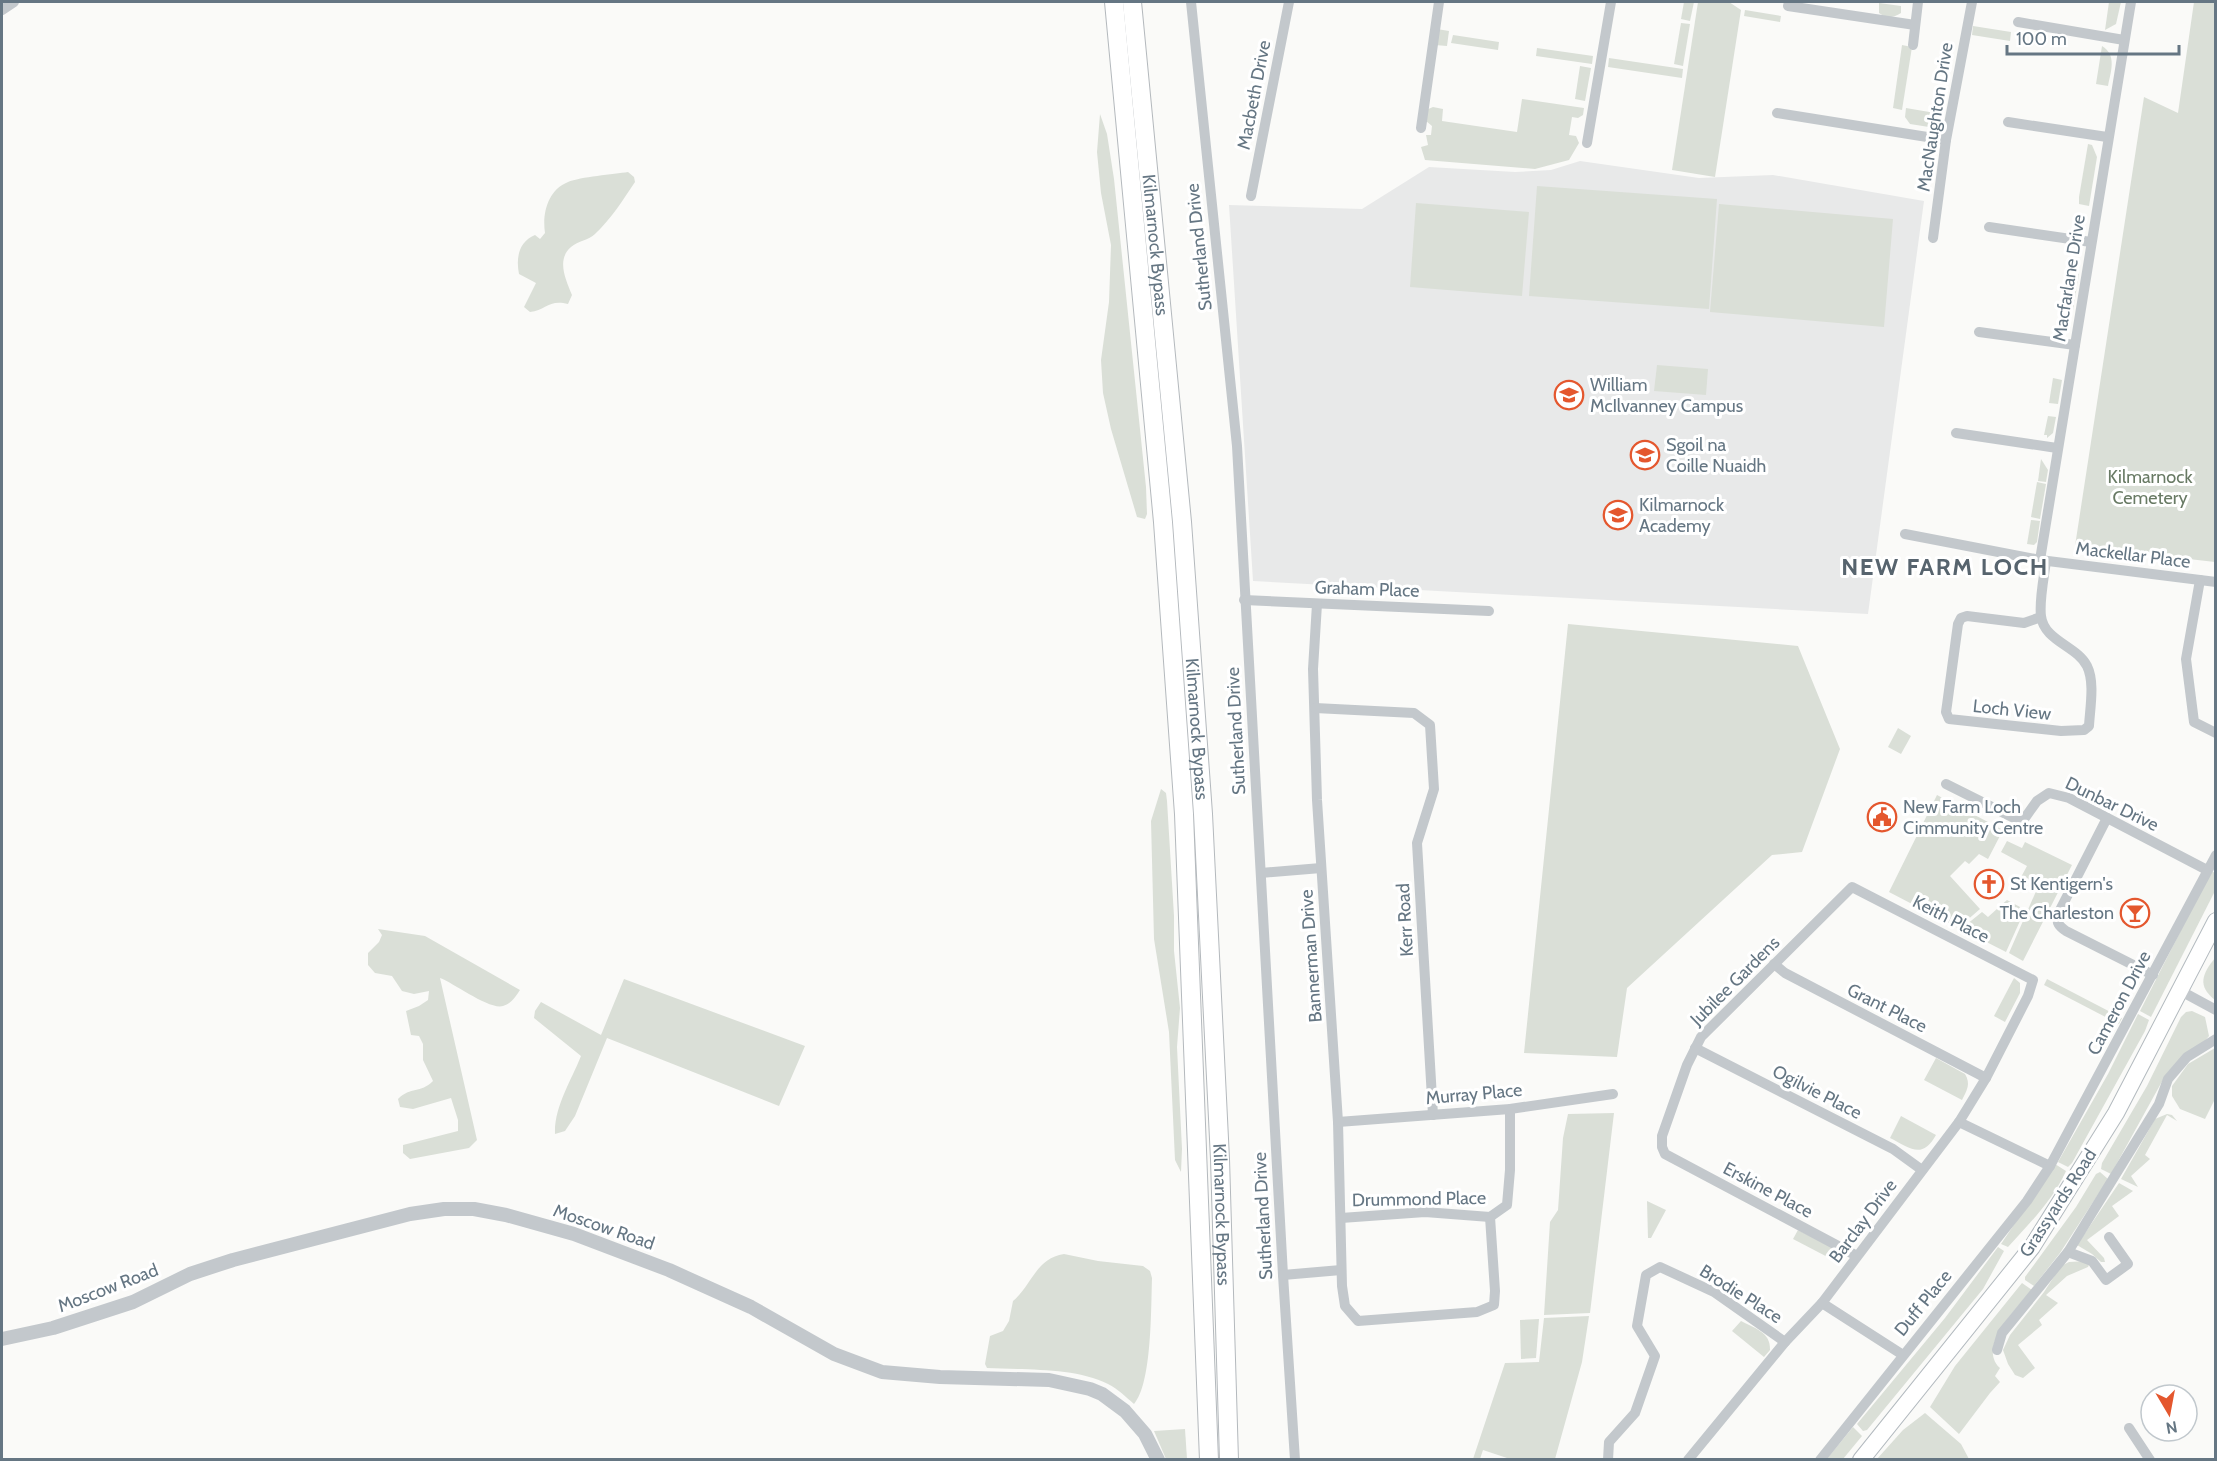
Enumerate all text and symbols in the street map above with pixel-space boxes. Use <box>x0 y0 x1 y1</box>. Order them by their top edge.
scale bar <box>2007 18 2180 56</box>
text: 100 m <box>2016 28 2067 50</box>
street label: Macbeth Drive <box>1233 39 1275 151</box>
street label: MacNaughton Drive <box>1912 41 1958 193</box>
street label: Kilmarnock Bypass <box>1138 173 1173 317</box>
street label: Sutherland Drive <box>1181 182 1217 312</box>
street label: Macfarlane Drive <box>2048 213 2090 343</box>
place label: William McIlvanney Campus <box>1590 374 1743 417</box>
school or university icon: William McIlvanney Campus <box>1553 379 1585 411</box>
place label: Sgoil na Coille Nuaidh <box>1666 434 1766 477</box>
school or university icon: Sgoil na Coille Nuaidh <box>1629 439 1661 471</box>
park label: Kilmarnock Cemetery <box>2108 466 2193 509</box>
place label: Kilmarnock Academy <box>1639 494 1725 537</box>
school or university icon: Kilmarnock Academy <box>1602 499 1634 531</box>
street label: Mackellar Place <box>2074 537 2192 573</box>
district label: NEW FARM LOCH <box>1841 552 2049 581</box>
street label: Graham Place <box>1314 576 1420 602</box>
street label: Kilmarnock Bypass <box>1181 657 1213 801</box>
street label: Sutherland Drive <box>1222 667 1250 795</box>
street label: Loch View <box>1972 695 2052 725</box>
street label: Dunbar Drive <box>2062 772 2162 836</box>
place label: New Farm Loch Cimmunity Centre <box>1903 796 2043 839</box>
public building icon: New Farm Loch Cimmunity Centre <box>1866 801 1898 833</box>
church icon: St Kentigern's <box>1973 868 2005 900</box>
place label: St Kentigern's <box>2010 873 2113 895</box>
street label: Kerr Road <box>1392 883 1418 957</box>
street label: Bannerman Drive <box>1295 889 1327 1023</box>
street label: Keith Place <box>1909 890 1993 948</box>
bar icon: The Charleston <box>2119 897 2151 929</box>
place label: The Charleston <box>2000 902 2114 924</box>
street label: Jubilee Gardens <box>1685 932 1784 1031</box>
street label: Cameron Drive <box>2082 947 2156 1059</box>
street label: Grant Place <box>1843 979 1931 1037</box>
street label: Ogilvie Place <box>1769 1060 1865 1124</box>
street label: Murray Place <box>1425 1079 1523 1109</box>
street label: Kilmarnock Bypass <box>1208 1143 1235 1286</box>
street label: Grassyards Road <box>2015 1145 2101 1261</box>
street label: Sutherland Drive <box>1249 1152 1277 1280</box>
street label: Erskine Place <box>1719 1157 1817 1223</box>
street label: Barclay Drive <box>1824 1175 1902 1267</box>
street label: Drummond Place <box>1352 1187 1486 1211</box>
street label: Moscow Road <box>550 1199 658 1255</box>
street label: Moscow Road <box>55 1259 161 1317</box>
street label: Brodie Place <box>1696 1260 1786 1328</box>
street label: Duff Place <box>1890 1265 1956 1341</box>
north arrow <box>2139 1383 2199 1443</box>
text: N <box>2164 1417 2179 1438</box>

